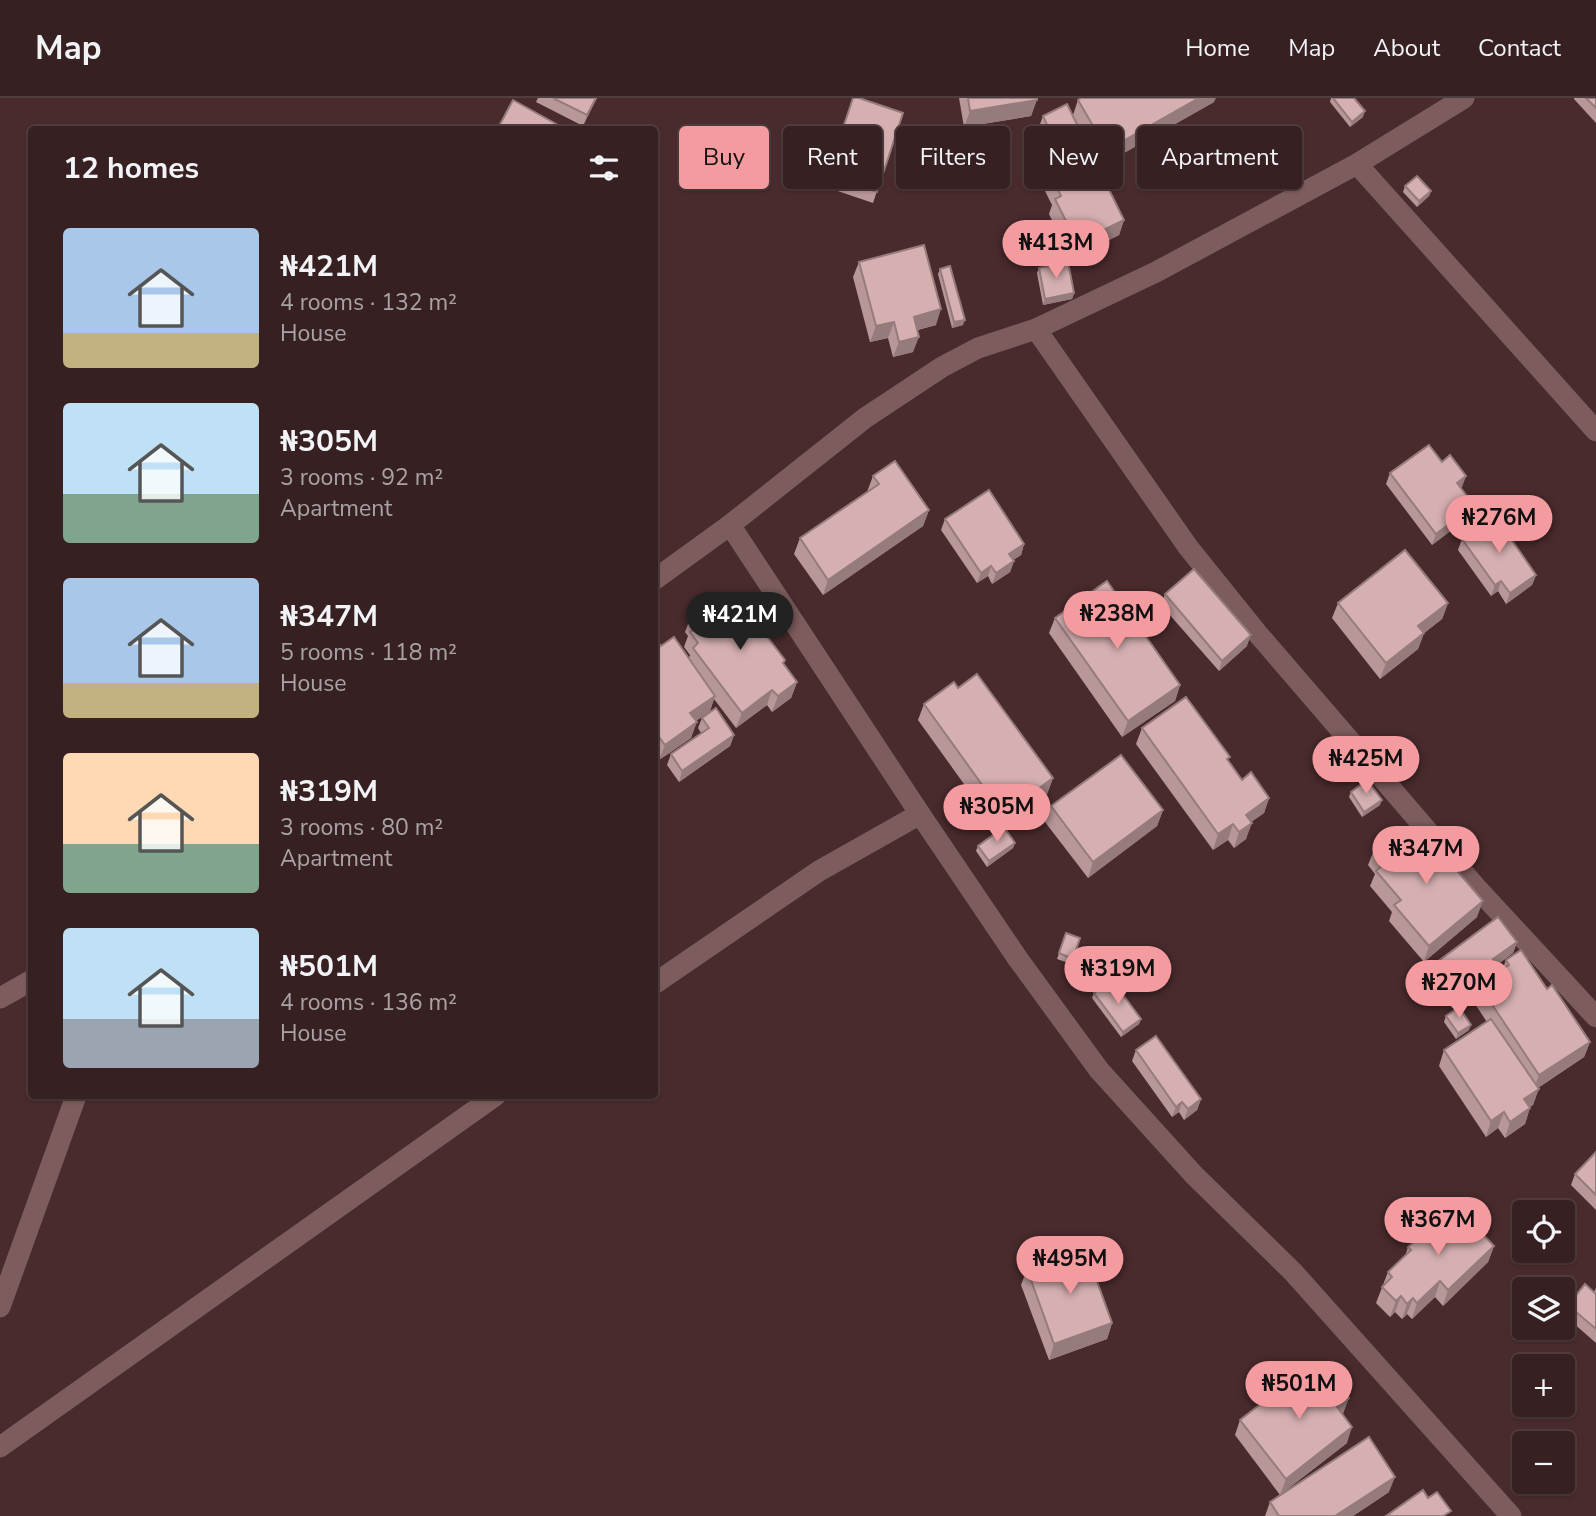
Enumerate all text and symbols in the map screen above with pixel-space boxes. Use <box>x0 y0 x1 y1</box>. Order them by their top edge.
text: Map <box>35 26 102 71</box>
text: Home <box>1185 32 1250 64</box>
text: Map <box>1288 32 1335 64</box>
text: About <box>1373 32 1440 64</box>
text: Contact <box>1478 32 1561 64</box>
chip: Buy <box>679 126 769 189</box>
chip: Rent <box>783 126 882 189</box>
chip: Filters <box>896 126 1010 189</box>
chip: New <box>1024 126 1123 189</box>
chip: Apartment <box>1137 126 1302 189</box>
text: 12 homes <box>63 148 199 189</box>
icon: filters <box>585 149 623 187</box>
pin: ₦413M <box>1007 220 1105 280</box>
text: ₦413M <box>1018 227 1094 258</box>
text: ₦421M <box>280 246 378 287</box>
icon: home <box>119 256 203 340</box>
text: 4 rooms · 132 m² <box>280 287 457 318</box>
text: House <box>280 318 347 349</box>
text: ₦305M <box>280 421 378 462</box>
icon: home <box>119 431 203 515</box>
text: 3 rooms · 92 m² <box>280 462 443 493</box>
text: Apartment <box>280 493 392 524</box>
pin: ₦276M <box>1450 496 1548 555</box>
text: ₦276M <box>1461 502 1537 533</box>
pin: ₦421M <box>691 592 789 652</box>
pin: ₦238M <box>1068 592 1166 651</box>
text: ₦347M <box>280 596 378 637</box>
text: ₦238M <box>1079 598 1155 629</box>
text: ₦421M <box>702 599 778 630</box>
icon: home <box>119 606 203 690</box>
text: 5 rooms · 118 m² <box>280 637 457 668</box>
text: House <box>280 668 347 699</box>
pin: ₦425M <box>1317 736 1415 796</box>
text: ₦425M <box>1328 743 1404 774</box>
text: ₦319M <box>280 771 378 812</box>
icon: home <box>119 781 203 865</box>
pin: ₦305M <box>948 784 1046 844</box>
text: ₦305M <box>959 791 1035 822</box>
text: 3 rooms · 80 m² <box>280 812 443 843</box>
pin: ₦347M <box>1377 826 1475 886</box>
text: ₦347M <box>1388 833 1464 864</box>
text: Apartment <box>280 843 392 874</box>
text: ₦501M <box>280 946 378 987</box>
pin: ₦319M <box>1069 946 1167 1006</box>
text: ₦319M <box>1080 953 1156 984</box>
icon: home <box>119 956 203 1040</box>
pin: ₦270M <box>1410 960 1508 1020</box>
text: ₦270M <box>1421 967 1497 998</box>
text: 4 rooms · 136 m² <box>280 987 457 1018</box>
text: House <box>280 1018 347 1049</box>
pin: ₦367M <box>1389 1198 1487 1257</box>
map controls <box>1512 1200 1575 1494</box>
button: locate <box>1512 1200 1575 1263</box>
text: ₦367M <box>1400 1204 1476 1235</box>
pin: ₦495M <box>1021 1236 1119 1296</box>
text: ₦495M <box>1032 1243 1108 1274</box>
button: layers <box>1512 1277 1575 1340</box>
button: + <box>1512 1354 1575 1417</box>
pin: ₦501M <box>1250 1362 1348 1421</box>
text: ₦501M <box>1261 1368 1337 1399</box>
button: − <box>1512 1431 1575 1494</box>

